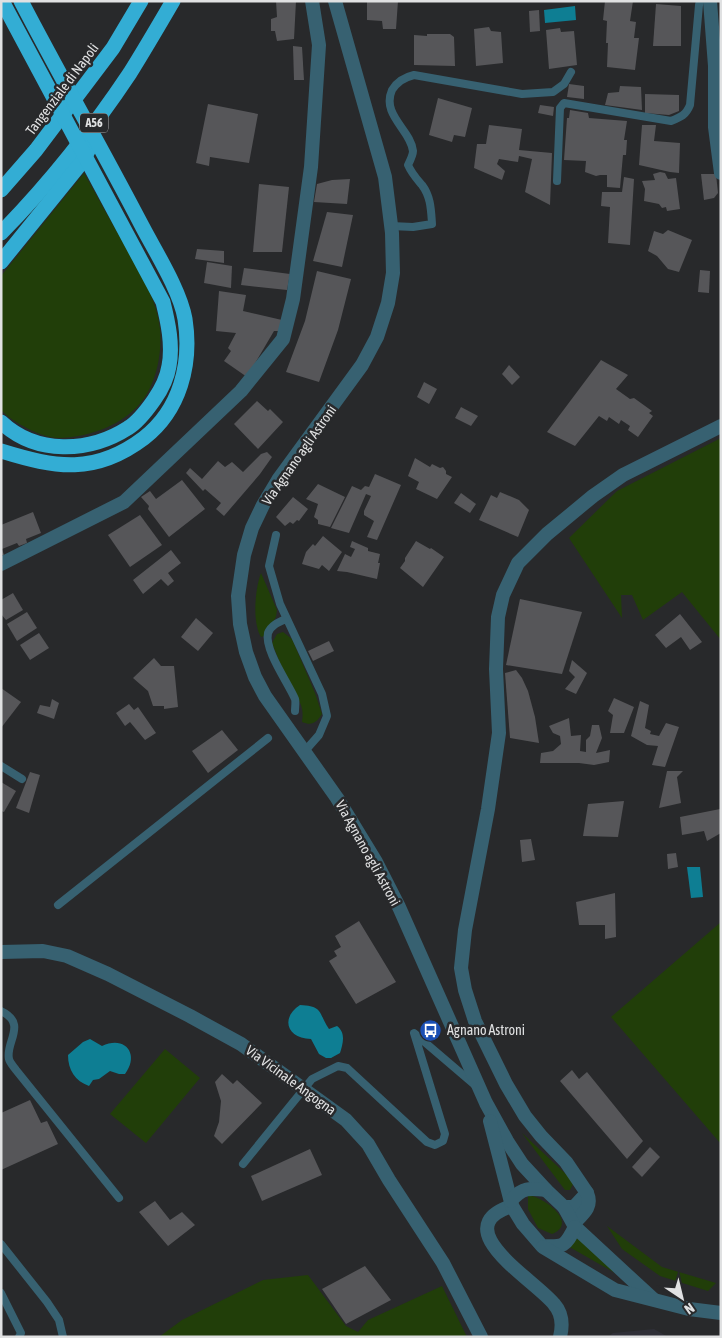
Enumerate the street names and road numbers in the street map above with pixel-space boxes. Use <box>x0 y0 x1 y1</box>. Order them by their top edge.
street label: Tangenziale di Napoli <box>22 40 102 138</box>
road number: A56 <box>80 114 108 132</box>
street label: Via Agnano agli Astroni <box>259 402 339 508</box>
street label: Via Agnano agli Astroni <box>332 798 404 908</box>
street label: Via Vicinale Angogna <box>243 1042 339 1118</box>

